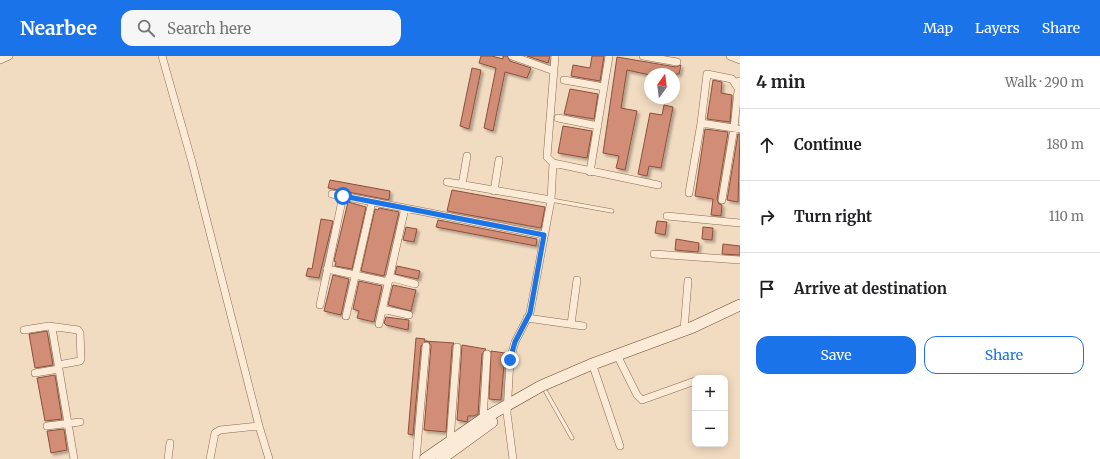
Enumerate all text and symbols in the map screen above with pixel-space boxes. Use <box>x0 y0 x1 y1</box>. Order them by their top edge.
search box <box>121 10 401 46</box>
text: Nearbee <box>20 16 97 40</box>
icon: search <box>135 17 157 39</box>
text: Search here <box>167 19 251 38</box>
text: Map <box>923 19 953 37</box>
text: Layers <box>975 19 1020 37</box>
text: Share <box>1042 19 1080 37</box>
north arrow <box>644 68 680 104</box>
text: 4 min <box>756 71 805 93</box>
text: Walk · 290 m <box>1005 74 1084 91</box>
icon: ahead <box>756 134 778 156</box>
text: Continue <box>794 135 862 154</box>
text: 180 m <box>1046 136 1084 153</box>
route start <box>334 187 352 205</box>
icon: right <box>756 206 778 228</box>
text: Turn right <box>794 207 872 226</box>
text: 110 m <box>1049 208 1084 225</box>
icon: arrive <box>756 278 778 300</box>
text: Arrive at destination <box>794 279 947 298</box>
button: Save <box>756 336 916 374</box>
button: Share <box>924 336 1084 374</box>
route end <box>501 351 519 369</box>
map controls <box>692 375 728 447</box>
button: + <box>692 375 728 411</box>
button: − <box>692 411 728 447</box>

